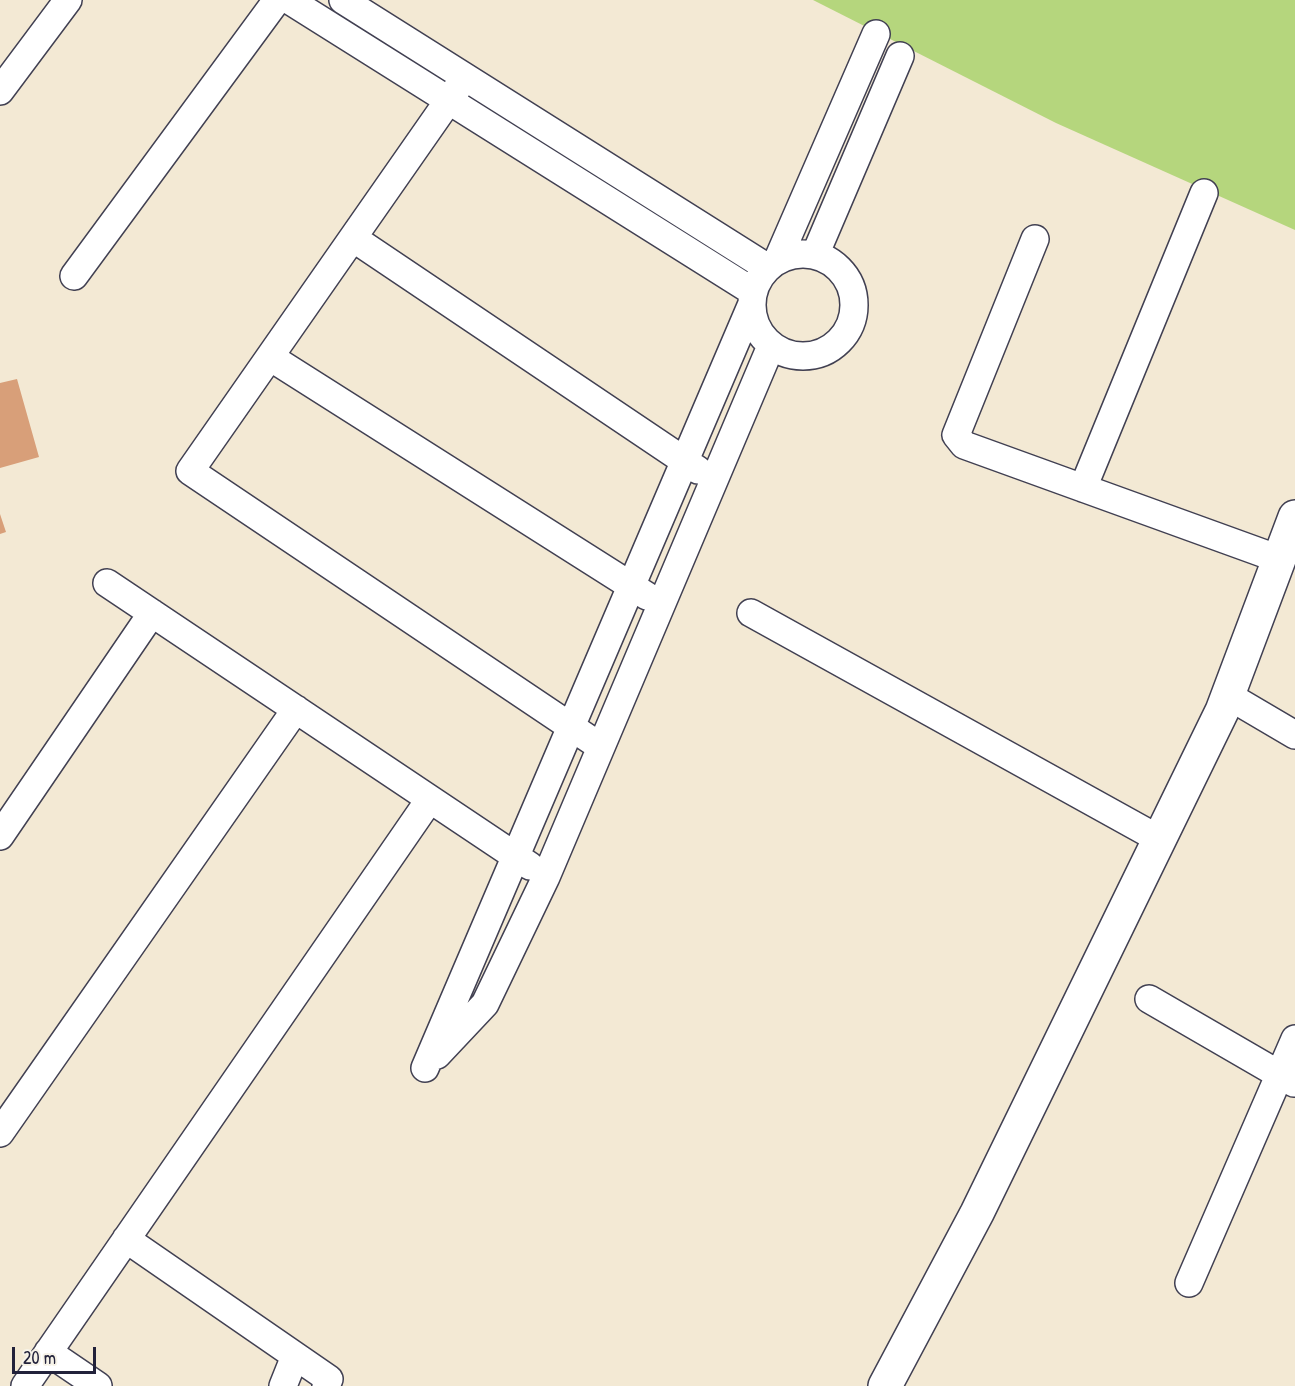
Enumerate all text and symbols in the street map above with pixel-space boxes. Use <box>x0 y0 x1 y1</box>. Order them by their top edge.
scale bar <box>15 1335 99 1373</box>
text: 20 m <box>23 1345 56 1370</box>

